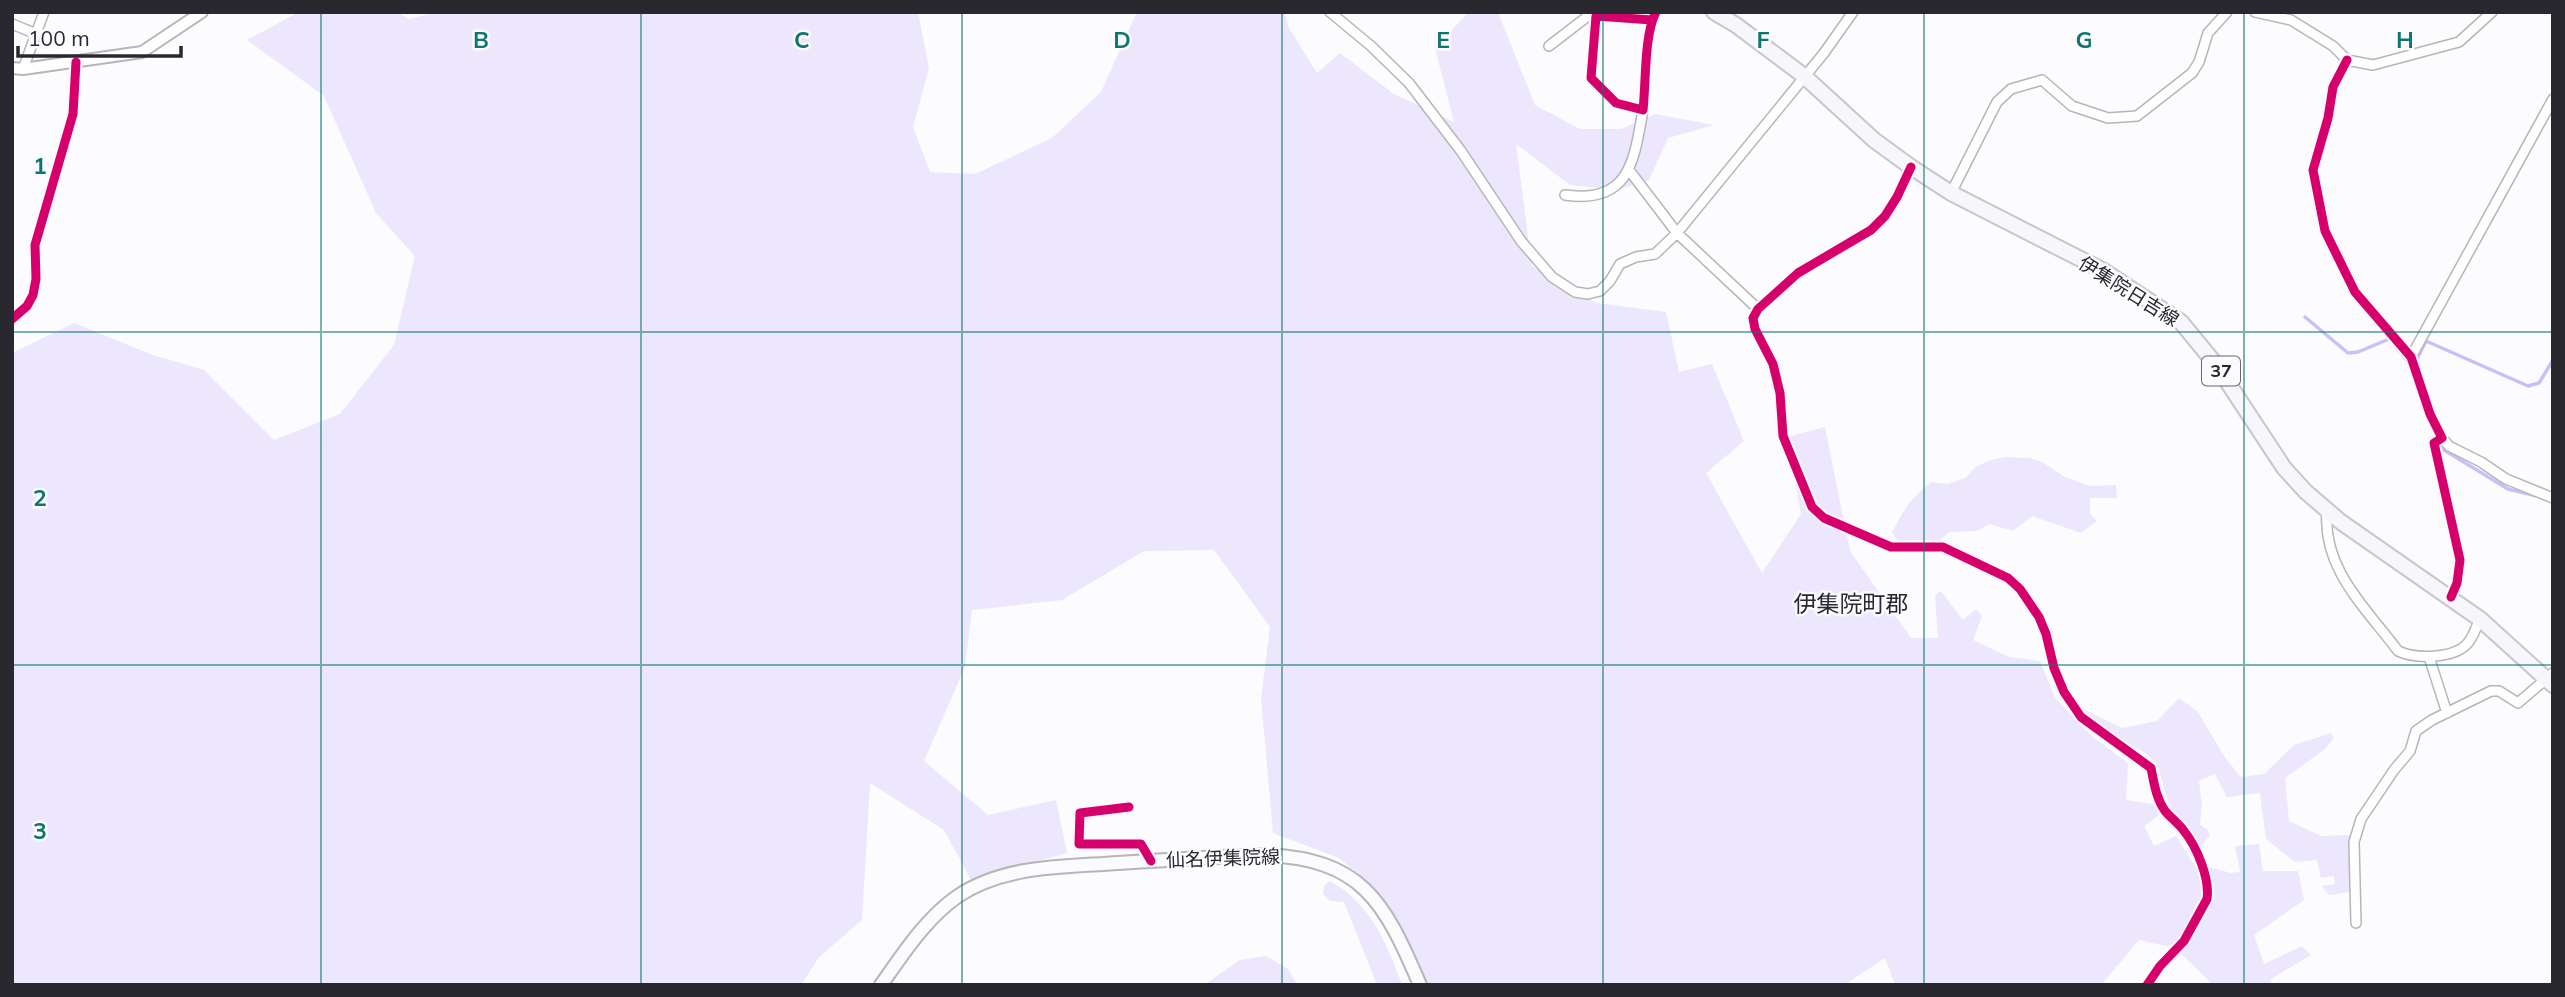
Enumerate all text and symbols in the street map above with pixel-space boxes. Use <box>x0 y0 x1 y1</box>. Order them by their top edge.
scale bar <box>18 14 180 58</box>
text: 100 m <box>28 25 90 51</box>
text: B <box>473 25 489 54</box>
text: C <box>794 25 810 54</box>
text: D <box>1113 25 1131 54</box>
text: E <box>1436 25 1450 54</box>
text: F <box>1756 25 1770 54</box>
text: G <box>2075 25 2093 54</box>
text: H <box>2396 25 2414 54</box>
text: 1 <box>33 151 47 180</box>
street label: 伊集院日吉線 <box>2074 251 2184 331</box>
road number: 37 <box>2202 356 2240 386</box>
text: 2 <box>33 483 47 512</box>
district label: 伊集院町郡 <box>1794 589 1909 618</box>
text: 3 <box>33 816 47 845</box>
street label: 仙名伊集院線 <box>1166 844 1280 872</box>

